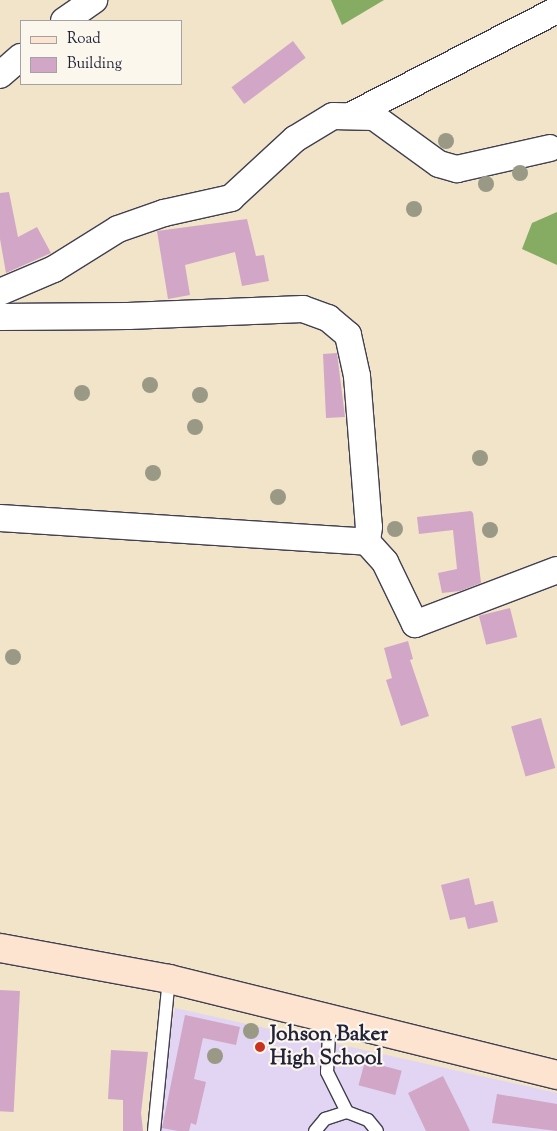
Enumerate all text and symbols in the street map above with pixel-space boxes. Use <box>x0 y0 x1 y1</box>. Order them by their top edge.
legend <box>20 20 182 85</box>
text: Road <box>67 29 101 50</box>
text: Building <box>67 54 122 75</box>
place label: Johson Baker High School <box>270 1022 388 1072</box>
marker: Johson Baker High School <box>254 1041 266 1053</box>

